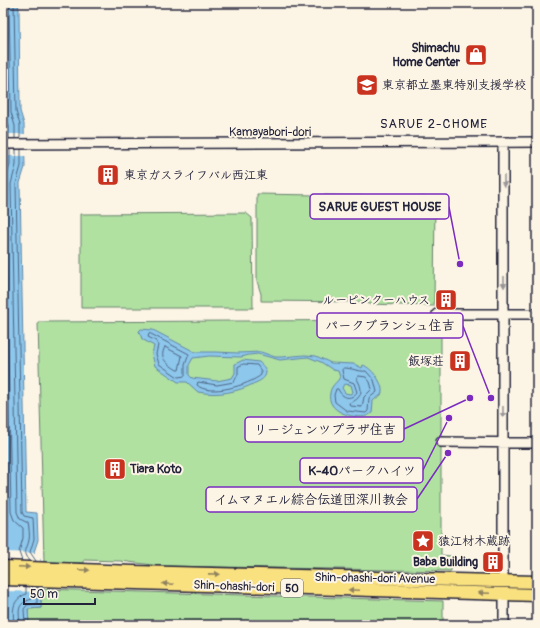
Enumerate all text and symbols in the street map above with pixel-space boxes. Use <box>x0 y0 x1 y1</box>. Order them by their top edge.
place label: Shimachu Home Center <box>392 41 461 70</box>
shop icon: Shimachu Home Center <box>463 42 489 68</box>
school or university icon: 東京都立墨東特別支援学校 <box>354 72 380 98</box>
place label: 東京都立墨東特別支援学校 <box>382 78 526 93</box>
district label: SARUE 2-CHOME <box>380 116 488 132</box>
street label: Kamayabori-dori <box>229 125 311 140</box>
building icon: 東京ガスライフバル西江東 <box>95 162 121 188</box>
place label: 東京ガスライフバル西江東 <box>124 168 268 183</box>
one-way arrow <box>500 175 507 187</box>
callout: SARUE GUEST HOUSE <box>310 194 449 219</box>
text: SARUE GUEST HOUSE <box>319 199 442 215</box>
one-way arrow <box>501 276 507 289</box>
building icon: ルーピンクーハウス <box>433 287 459 313</box>
place label: ルーピンクーハウス <box>322 293 430 308</box>
callout: パークブランシュ住吉 <box>317 313 463 338</box>
text: パークブランシュ住吉 <box>325 318 455 334</box>
building icon: 飯塚荘 <box>447 348 473 374</box>
place label: 飯塚荘 <box>408 354 444 369</box>
one-way arrow <box>500 406 506 419</box>
callout: リージェンツプラザ住吉 <box>245 417 404 442</box>
text: リージェンツプラザ住吉 <box>254 422 396 438</box>
building icon: Tiara Koto <box>102 456 128 482</box>
callout: K-40パークハイツ <box>300 458 423 483</box>
place label: Tiara Koto <box>129 462 182 477</box>
text: K-40パークハイツ <box>308 463 416 479</box>
callout: イムマヌエル綜合伝道団深川教会 <box>206 487 417 512</box>
text: イムマヌエル綜合伝道団深川教会 <box>214 492 408 508</box>
place icon: 猿江材木蔵跡 <box>410 528 436 554</box>
place label: 猿江材木蔵跡 <box>438 534 510 549</box>
building icon: Baba Building <box>480 549 506 575</box>
place label: Baba Building <box>413 555 478 570</box>
one-way arrow <box>18 564 31 570</box>
one-way arrow <box>78 566 90 573</box>
street label: Shin-ohashi-dori Avenue <box>315 570 436 587</box>
one-way arrow <box>208 571 221 577</box>
street label: Shin-ohashi-dori <box>193 578 275 595</box>
road number: 50 <box>281 579 303 597</box>
scale bar <box>24 580 95 606</box>
one-way arrow <box>161 581 174 587</box>
one-way arrow <box>348 586 360 593</box>
text: 50 m <box>30 587 58 602</box>
one-way arrow <box>477 590 490 596</box>

